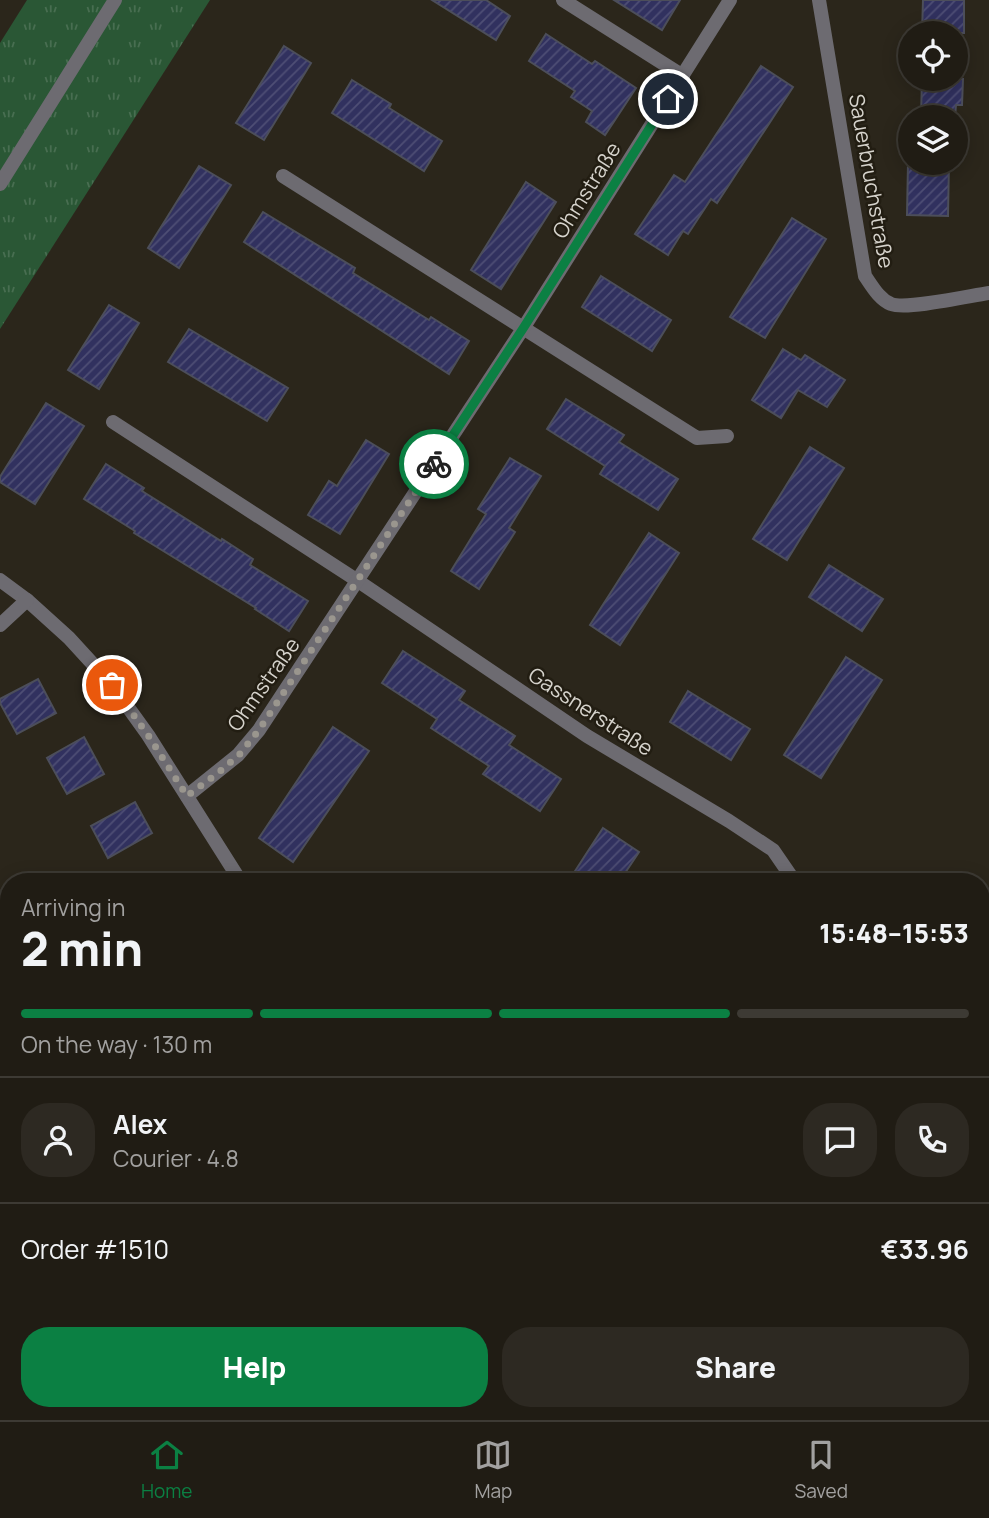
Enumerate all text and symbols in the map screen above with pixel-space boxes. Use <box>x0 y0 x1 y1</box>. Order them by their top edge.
map controls <box>898 21 968 175</box>
button: locate <box>898 21 968 91</box>
pin <box>638 69 698 129</box>
icon: home <box>649 80 687 118</box>
street label: Sauerbruchstraße <box>843 92 901 270</box>
button: layers <box>898 105 968 175</box>
street label: Ohmstraße <box>545 137 627 243</box>
courier <box>399 429 469 499</box>
icon: bike <box>415 445 453 483</box>
street label: Ohmstraße <box>220 631 306 737</box>
pin <box>82 655 142 715</box>
street label: Gassnerstraße <box>523 660 659 762</box>
icon: bag <box>93 666 131 704</box>
text: Arriving in <box>21 891 126 923</box>
text: 15:48–15:53 <box>819 915 969 951</box>
text: 2 min <box>21 917 143 980</box>
text: On the way · 130 m <box>21 1028 212 1060</box>
button: person <box>21 1103 95 1177</box>
button: chat <box>803 1103 877 1177</box>
button: phone <box>895 1103 969 1177</box>
text: Alex <box>113 1106 167 1142</box>
text: Courier · 4.8 <box>113 1142 239 1174</box>
text: Order #1510 <box>21 1231 169 1267</box>
text: €33.96 <box>881 1231 969 1267</box>
button: Help <box>21 1327 488 1407</box>
button: Share <box>502 1327 969 1407</box>
tab: Home <box>141 1436 192 1504</box>
tab: Map <box>474 1436 512 1504</box>
tab: Saved <box>794 1436 848 1504</box>

